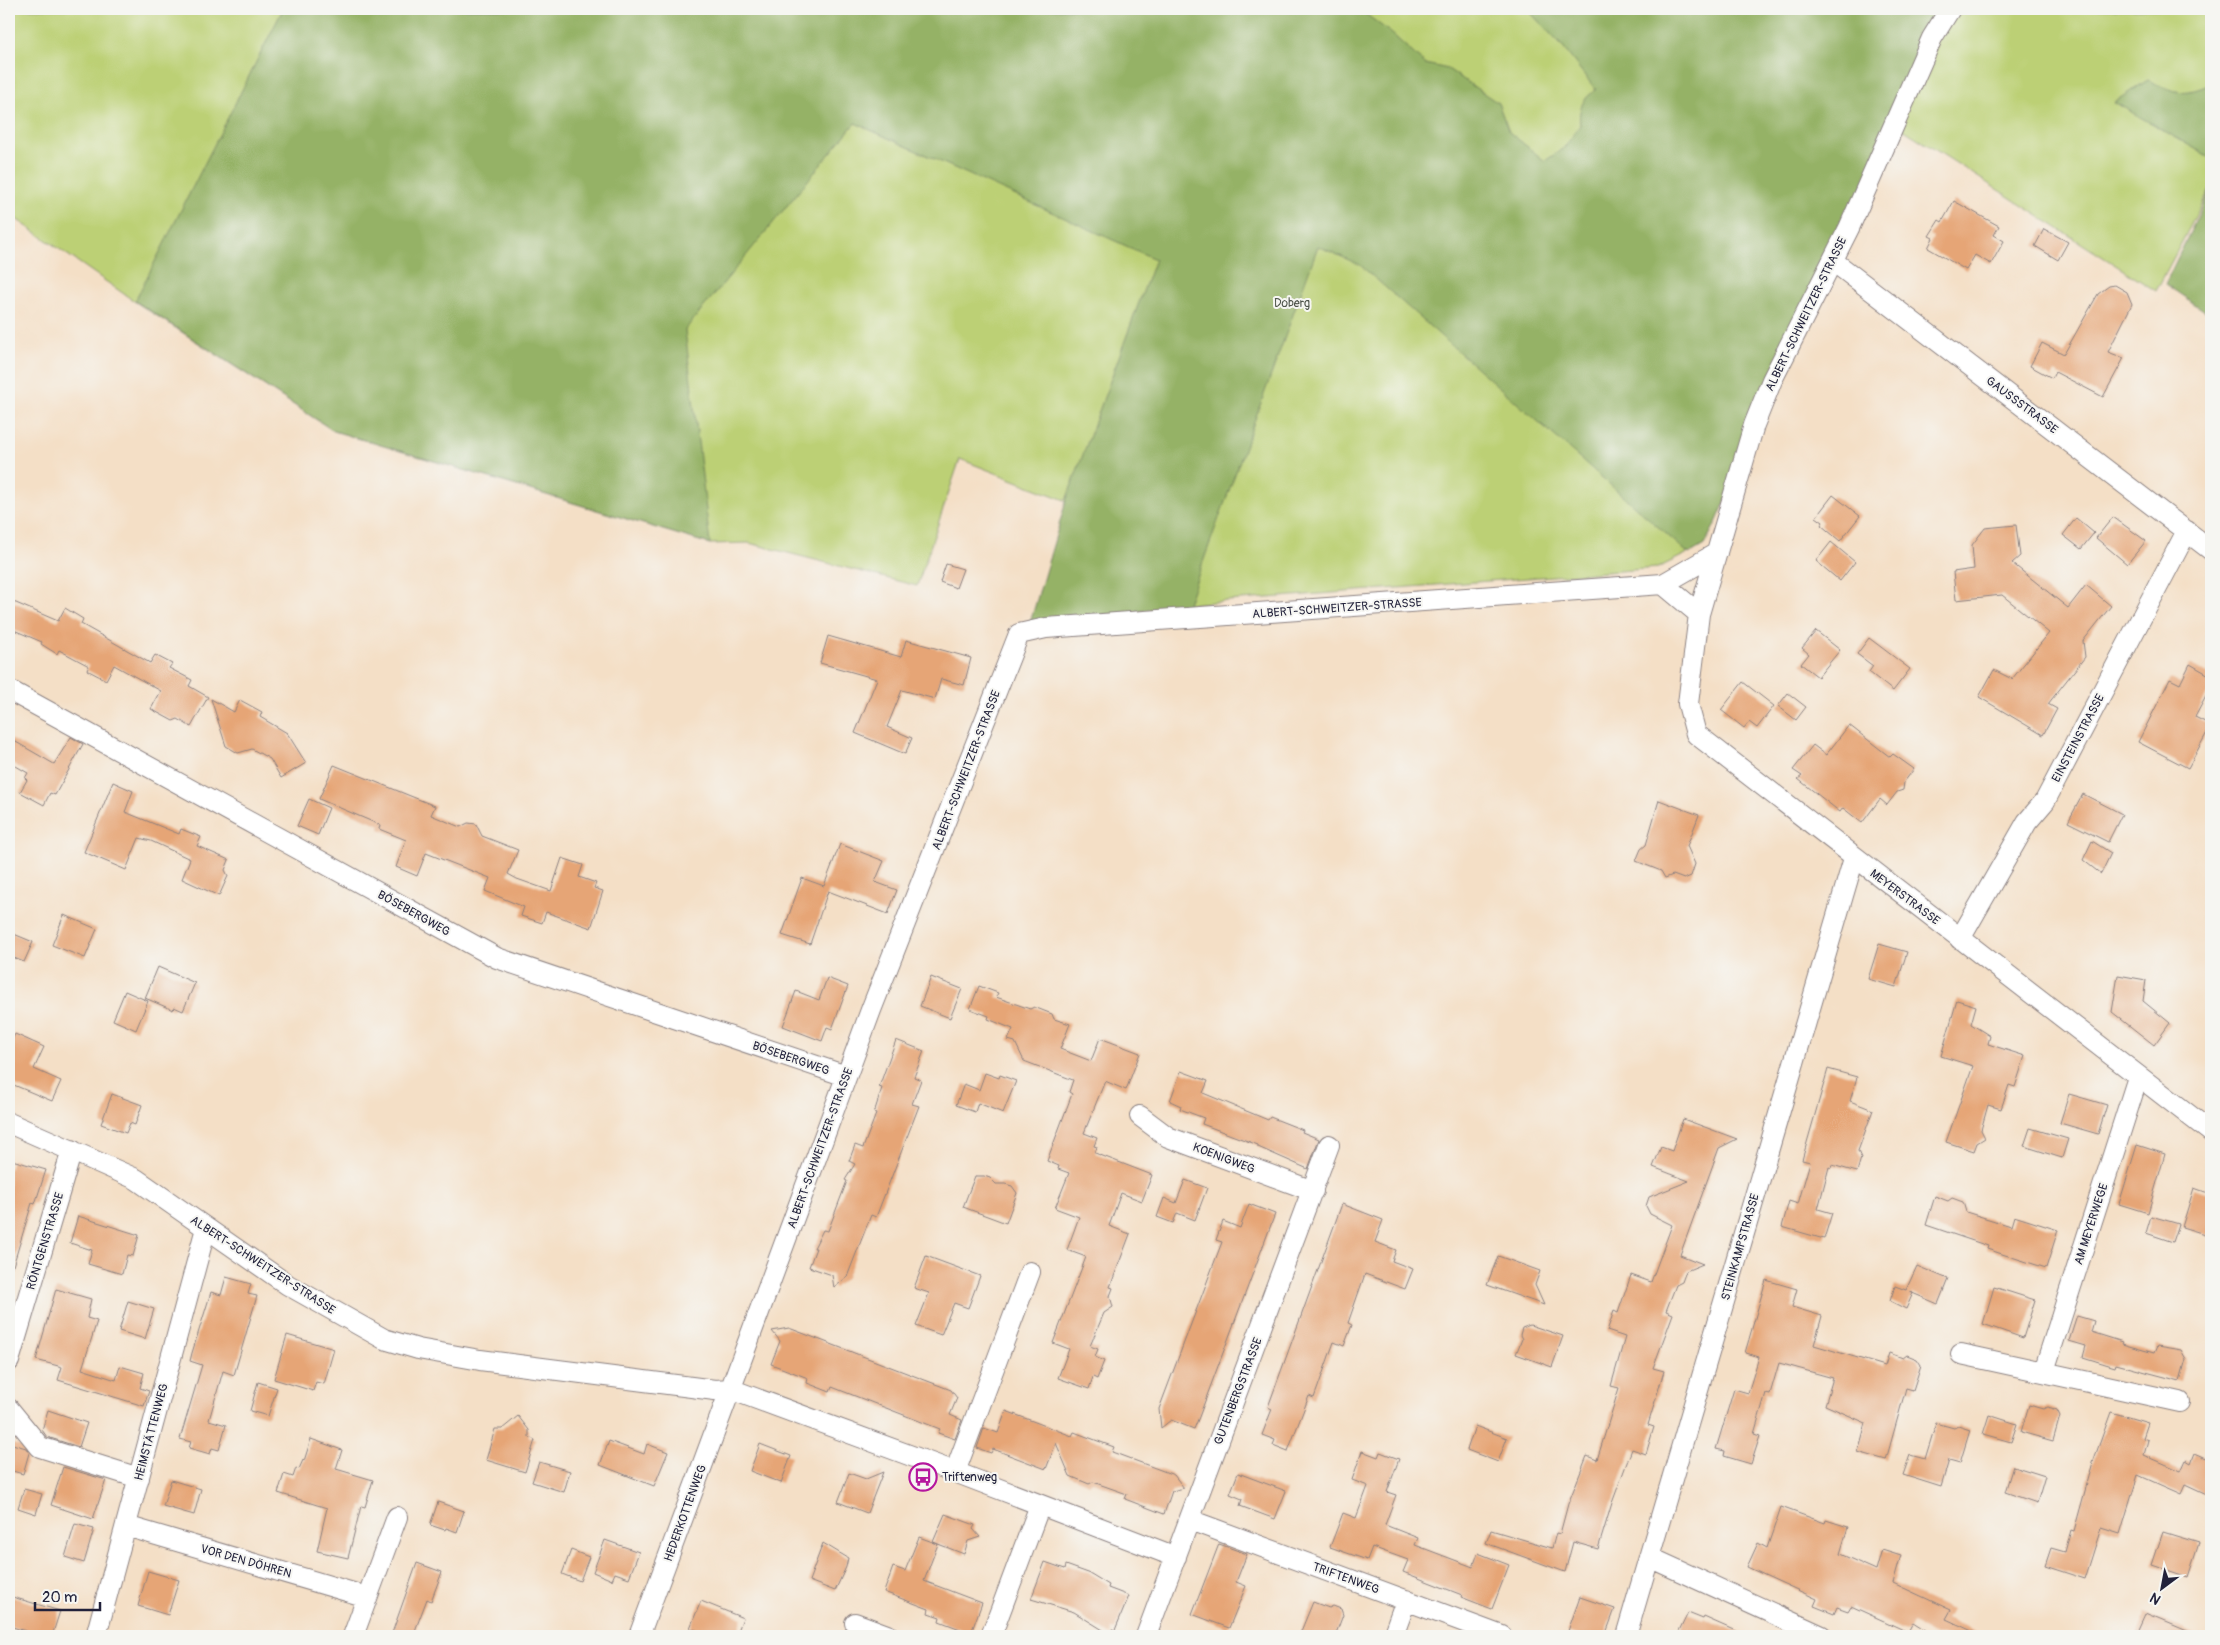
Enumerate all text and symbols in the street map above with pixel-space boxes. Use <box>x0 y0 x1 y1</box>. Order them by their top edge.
street label: ALBERT-SCHWEITZER-STRASSE <box>1762 235 1850 394</box>
park label: Doberg <box>1274 296 1310 311</box>
street label: GAUSSSTRASSE <box>1983 373 2061 437</box>
street label: ALBERT-SCHWEITZER-STRASSE <box>1252 595 1422 622</box>
street label: ALBERT-SCHWEITZER-STRASSE <box>929 688 1004 852</box>
street label: EINSTEINSTRASSE <box>2049 692 2108 785</box>
street label: MEYERSTRASSE <box>1867 866 1943 929</box>
street label: BÖSEBERGWEG <box>375 886 453 940</box>
street label: BÖSEBERGWEG <box>750 1037 832 1079</box>
street label: ALBERT-SCHWEITZER-STRASSE <box>784 1066 857 1231</box>
street label: KOENIGWEG <box>1191 1140 1257 1177</box>
street label: AM MEYERWEGE <box>2071 1182 2112 1267</box>
street label: RÖNTGENSTRASSE <box>23 1190 67 1292</box>
street label: STEINKAMPSTRASSE <box>1718 1192 1763 1302</box>
street label: ALBERT-SCHWEITZER-STRASSE <box>187 1213 338 1318</box>
street label: GUTENBERGSTRASSE <box>1211 1335 1266 1447</box>
street label: HEIMSTÄTTENWEG <box>130 1382 172 1482</box>
bus stop icon: Triftenweg <box>908 1462 938 1492</box>
street label: HEDERKOTTENWEG <box>661 1463 710 1564</box>
place label: Triftenweg <box>942 1470 997 1485</box>
street label: VOR DEN DÖHREN <box>199 1540 293 1582</box>
street label: TRIFTENWEG <box>1310 1559 1381 1597</box>
north arrow <box>2138 1562 2188 1612</box>
scale bar <box>35 1580 100 1612</box>
text: 20 m <box>42 1588 77 1607</box>
text: N <box>2147 1589 2164 1608</box>

